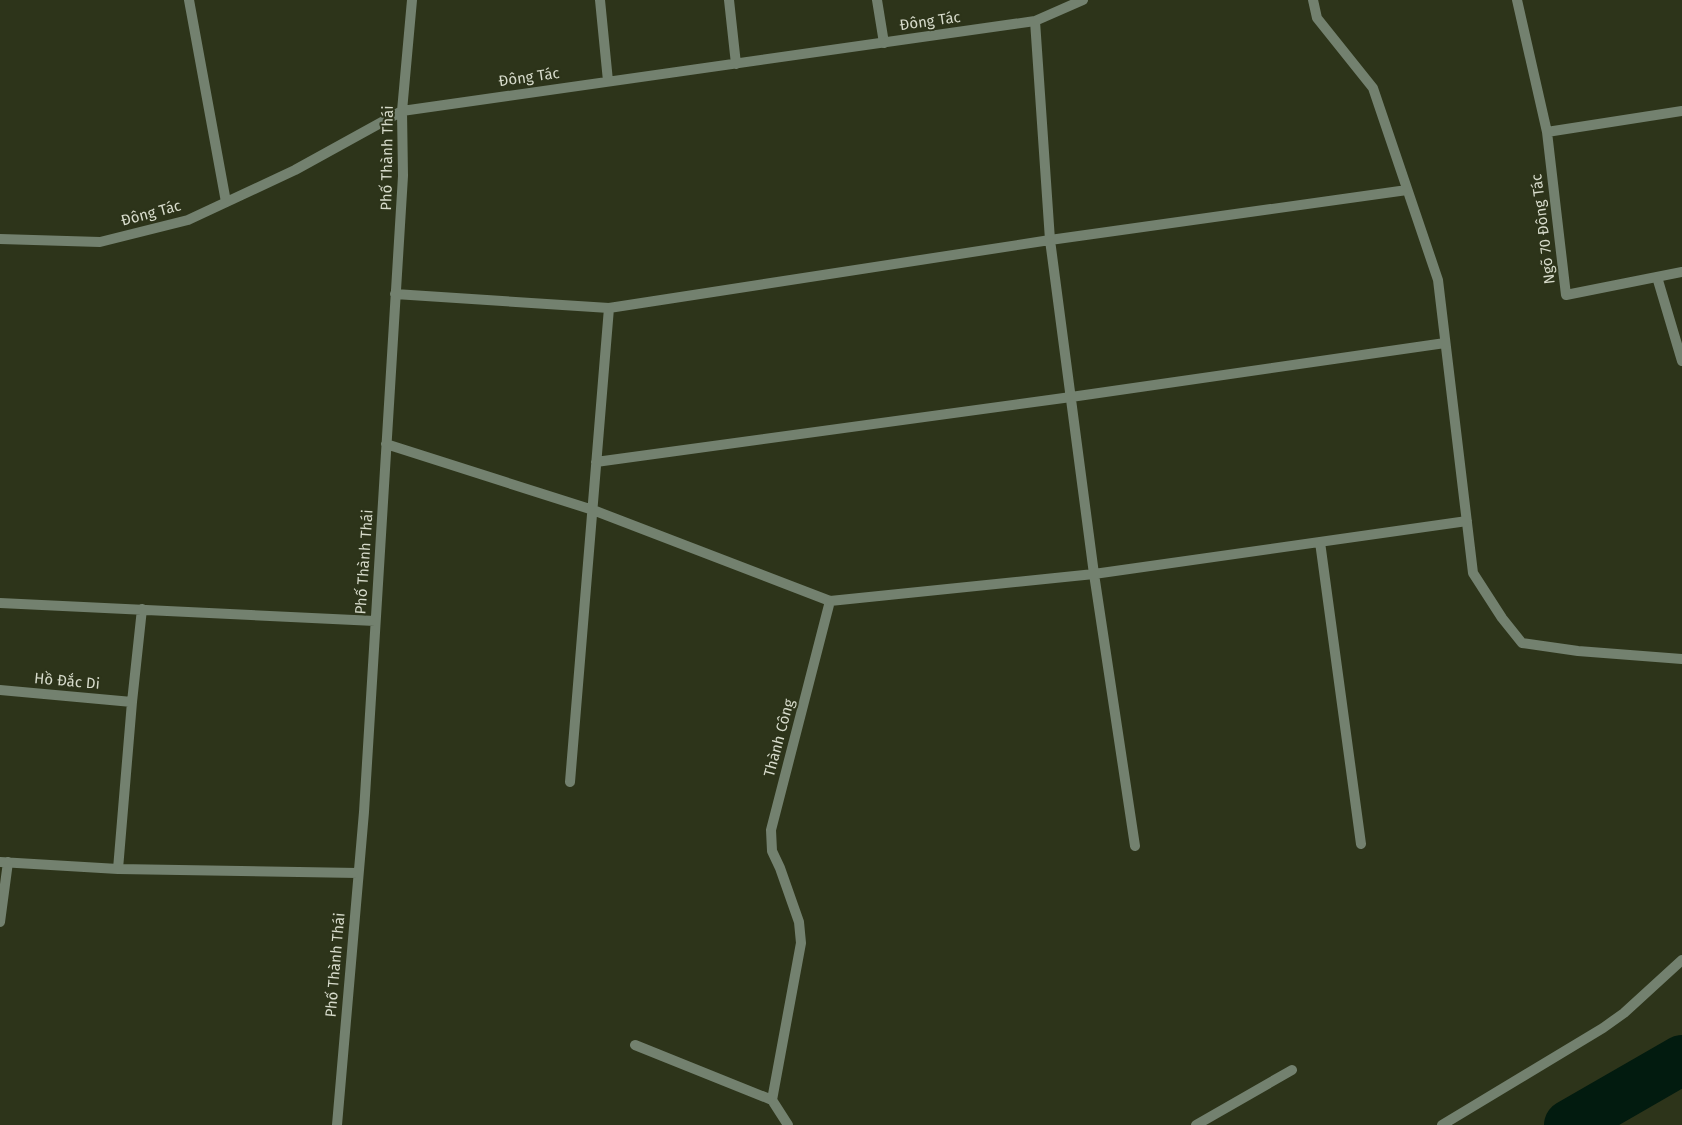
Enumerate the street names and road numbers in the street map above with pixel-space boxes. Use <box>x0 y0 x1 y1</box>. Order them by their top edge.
street label: Đông Tác <box>898 8 962 34</box>
street label: Đông Tác <box>497 64 561 90</box>
street label: Phố Thành Thái <box>377 105 397 211</box>
street label: Ngõ 70 Đông Tác <box>1527 173 1559 285</box>
street label: Đông Tác <box>119 196 183 230</box>
street label: Phố Thành Thái <box>351 509 377 615</box>
street label: Hồ Đắc Di <box>33 669 101 693</box>
street label: Thành Công <box>760 697 798 779</box>
street label: Phố Thành Thái <box>321 912 349 1018</box>

